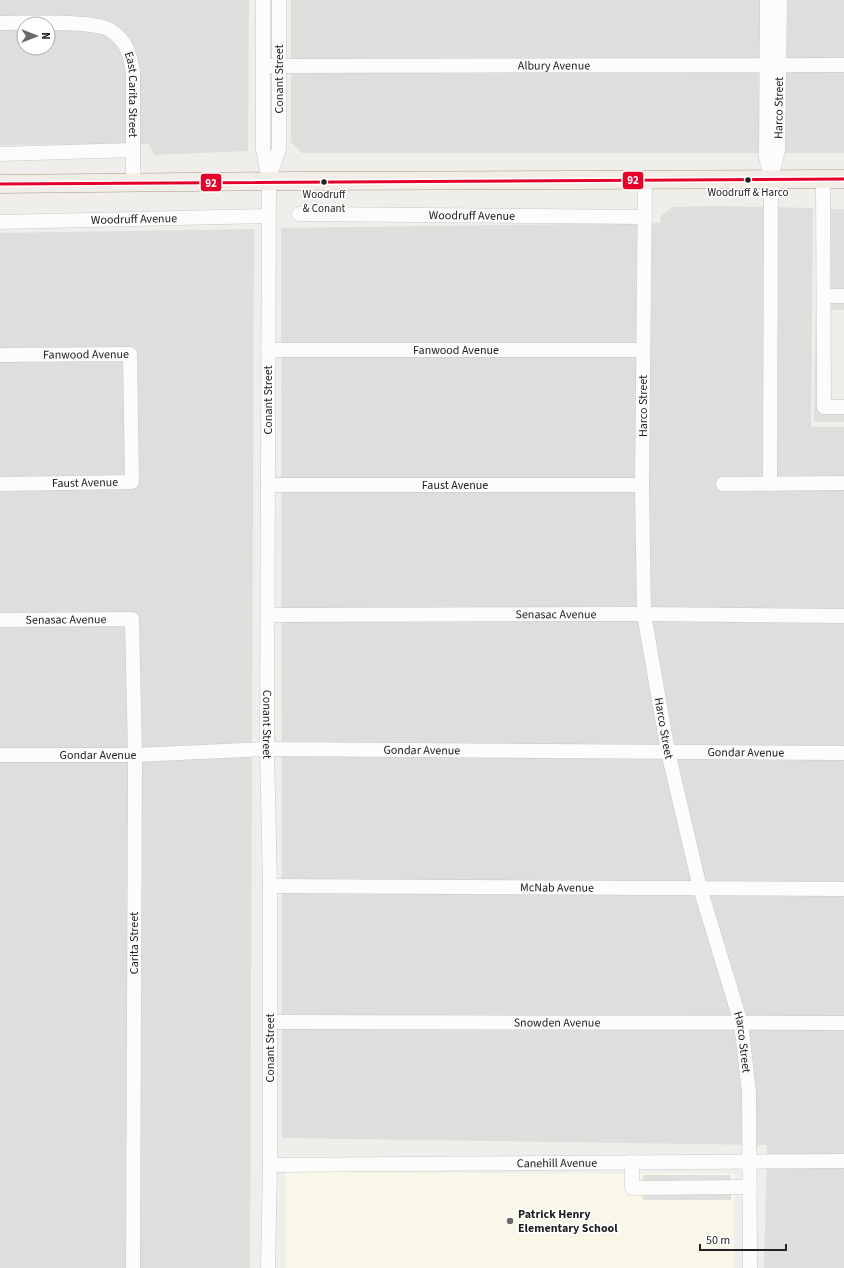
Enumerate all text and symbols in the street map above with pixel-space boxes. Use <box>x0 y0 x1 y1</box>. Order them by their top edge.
north arrow <box>16 16 56 56</box>
text: N <box>38 32 53 40</box>
street label: Conant Street <box>271 44 288 114</box>
street label: East Carita Street <box>120 49 142 137</box>
street label: Albury Avenue <box>518 57 590 74</box>
street label: Harco Street <box>770 77 787 139</box>
line badge: 92 <box>622 171 644 190</box>
line badge: 92 <box>200 173 222 192</box>
text: 92 <box>627 173 639 188</box>
marker: Woodruff & Harco <box>743 175 753 185</box>
text: 92 <box>205 176 217 191</box>
marker: Woodruff & Conant <box>319 177 329 187</box>
place label: Woodruff & Harco <box>707 185 789 200</box>
place label: Woodruff & Conant <box>303 187 346 216</box>
street label: Woodruff Avenue <box>429 207 515 224</box>
street label: Woodruff Avenue <box>91 210 177 228</box>
street label: Fanwood Avenue <box>413 342 499 359</box>
street label: Fanwood Avenue <box>43 346 129 363</box>
street label: Conant Street <box>260 365 277 435</box>
street label: Harco Street <box>635 375 652 437</box>
street label: Faust Avenue <box>52 474 118 492</box>
street label: Faust Avenue <box>422 477 488 494</box>
street label: Senasac Avenue <box>515 606 597 623</box>
street label: Senasac Avenue <box>25 611 107 628</box>
street label: Conant Street <box>258 690 276 759</box>
street label: Harco Street <box>650 696 678 761</box>
street label: Gondar Avenue <box>383 741 460 759</box>
street label: Gondar Avenue <box>707 744 784 761</box>
street label: Gondar Avenue <box>60 747 136 764</box>
street label: McNab Avenue <box>520 879 594 896</box>
street label: Carita Street <box>126 912 143 974</box>
street label: Harco Street <box>729 1009 755 1074</box>
street label: Conant Street <box>262 1013 279 1083</box>
street label: Snowden Avenue <box>514 1014 600 1031</box>
street label: Canehill Avenue <box>517 1154 597 1172</box>
place label: Patrick Henry Elementary School <box>518 1206 618 1237</box>
marker: Patrick Henry Elementary School <box>505 1216 515 1226</box>
scale bar <box>700 1226 786 1252</box>
text: 50 m <box>706 1232 730 1249</box>

